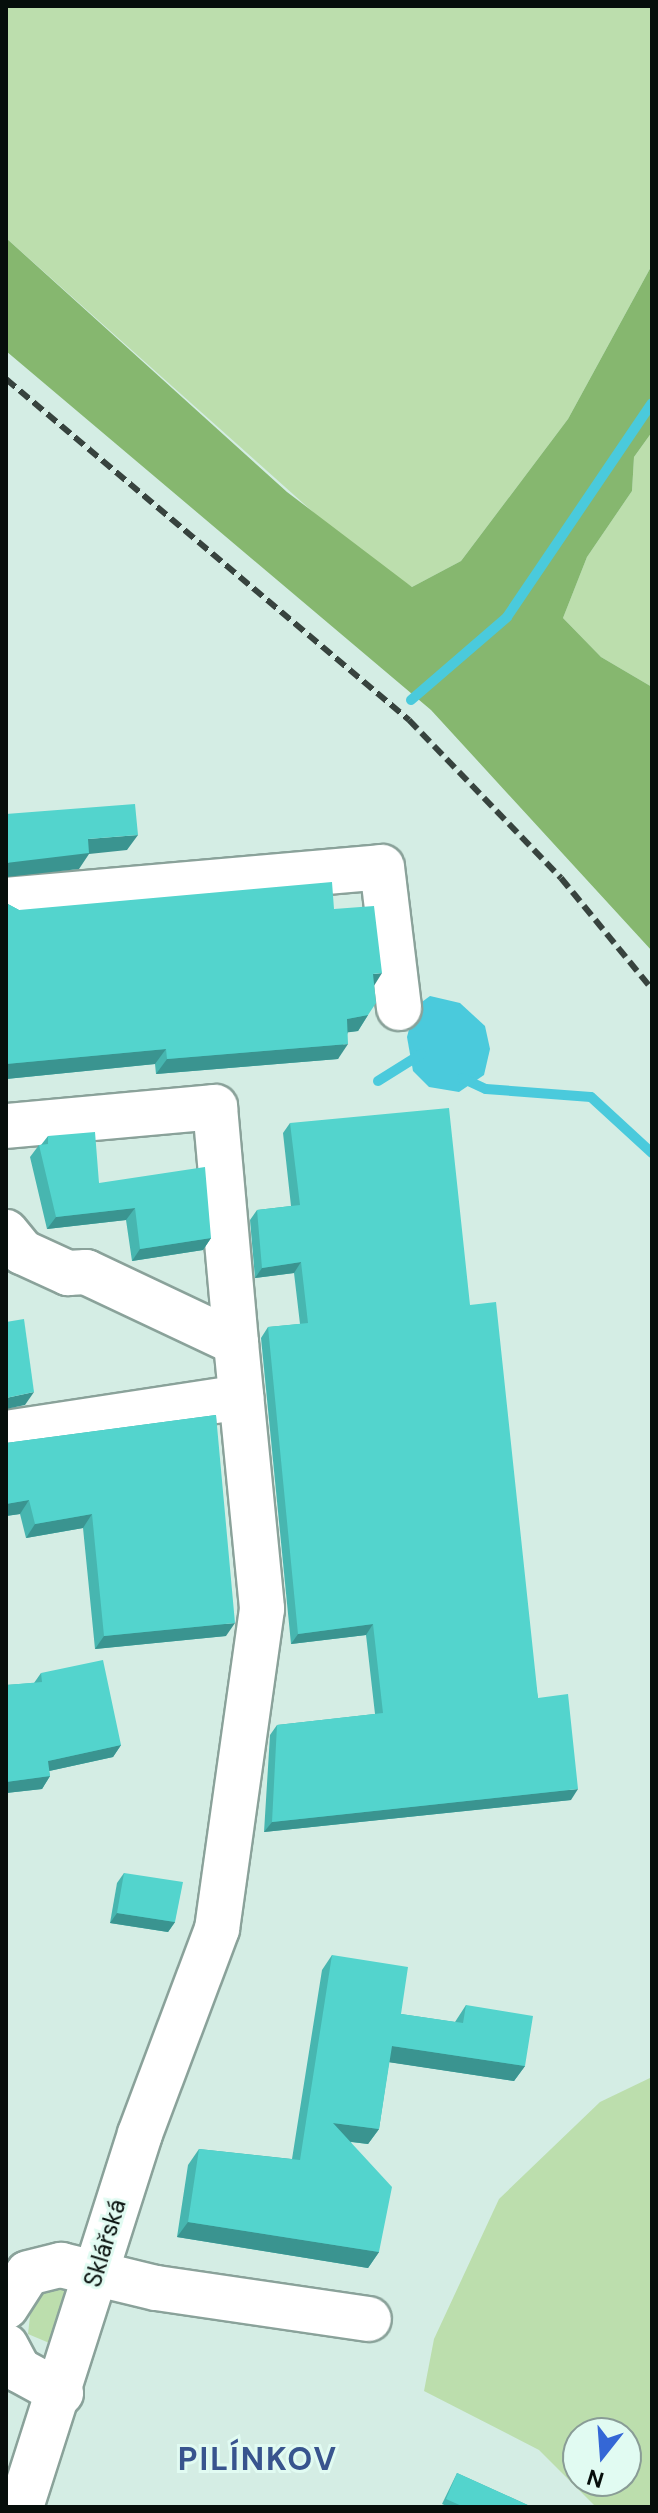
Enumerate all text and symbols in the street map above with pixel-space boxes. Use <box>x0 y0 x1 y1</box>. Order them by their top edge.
street label: Sklářská <box>78 2196 132 2290</box>
north arrow <box>562 2417 642 2497</box>
district label: PILÍNKOV <box>178 2440 338 2478</box>
text: N <box>584 2462 607 2495</box>

